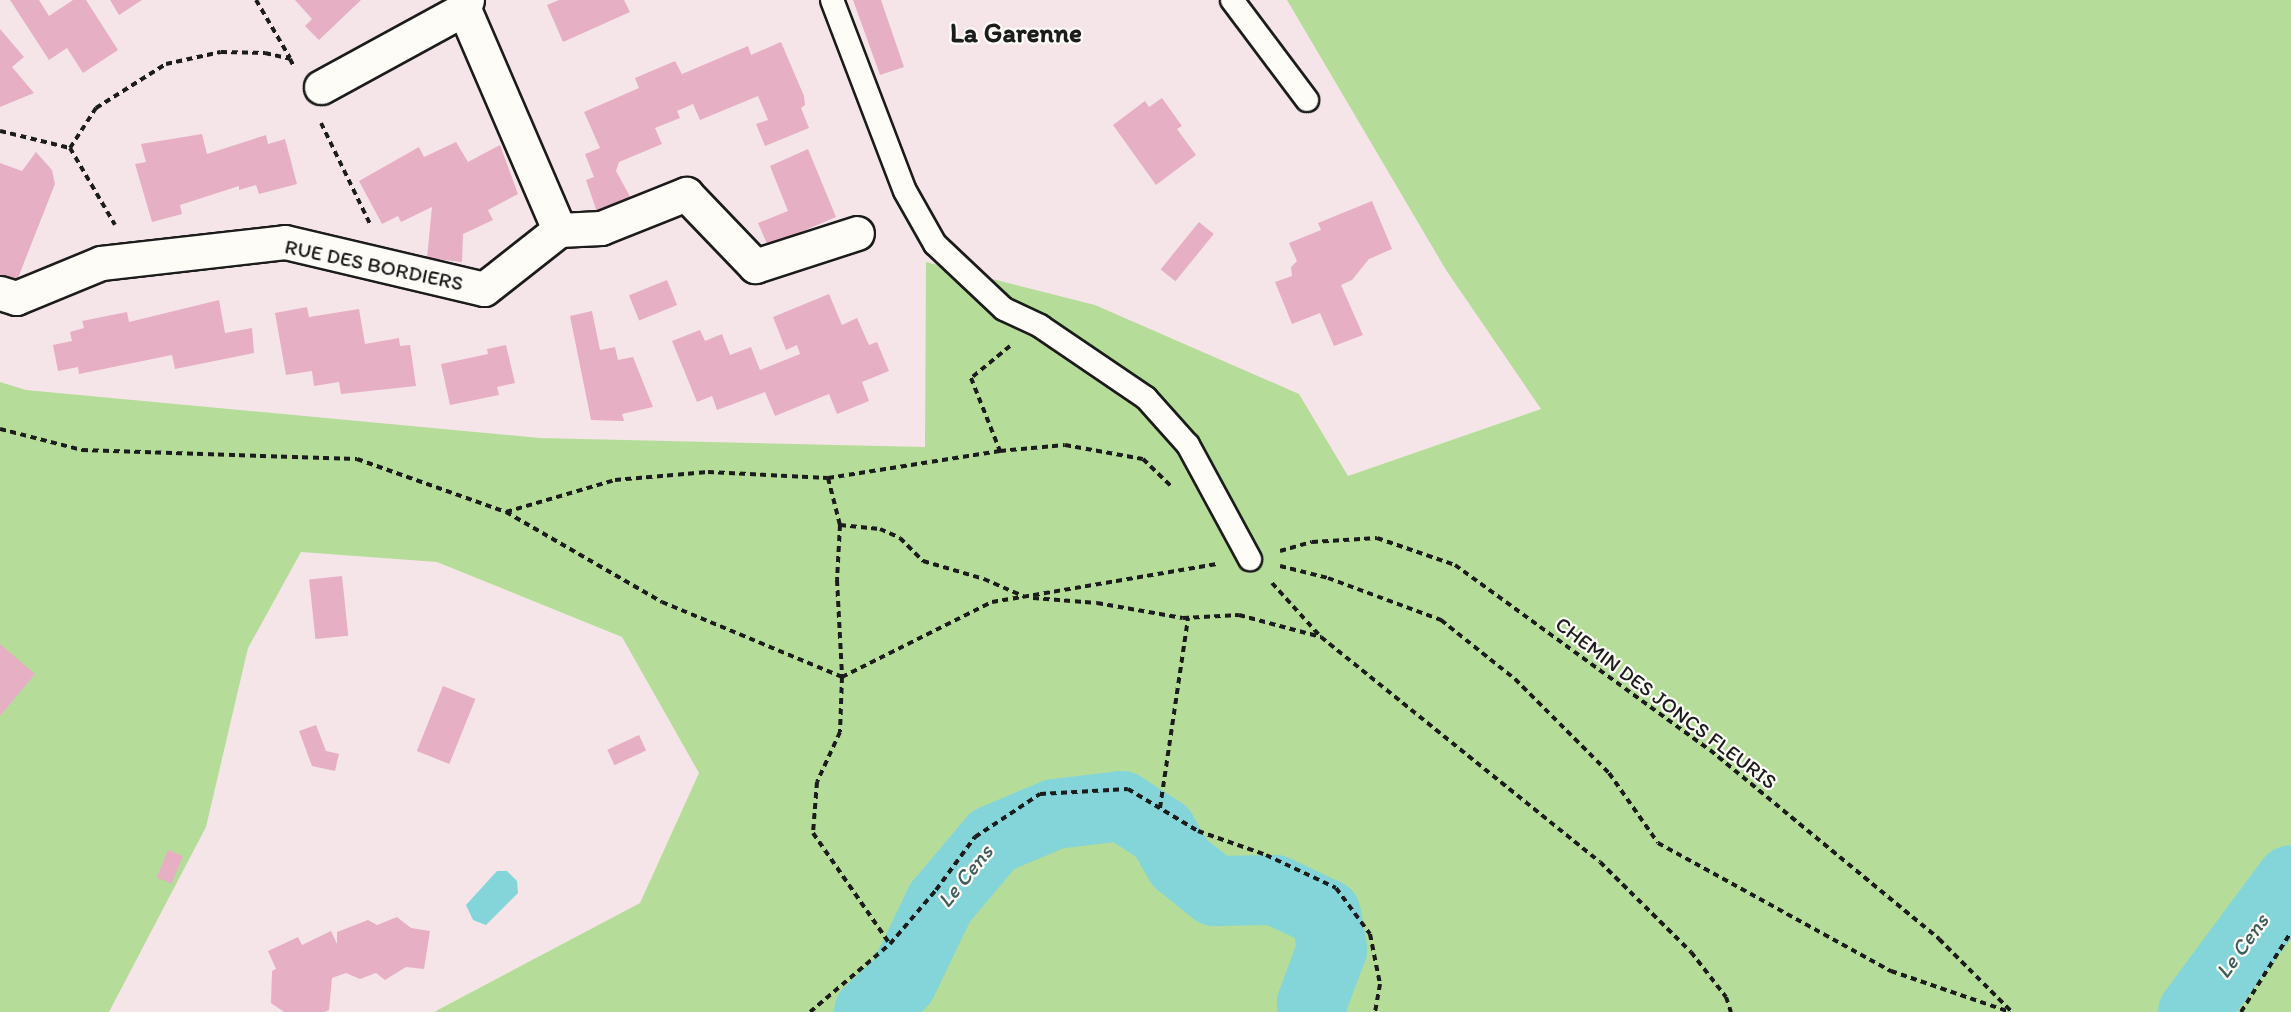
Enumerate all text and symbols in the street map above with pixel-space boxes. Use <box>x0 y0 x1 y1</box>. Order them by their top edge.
district label: La Garenne <box>950 17 1082 49</box>
street label: RUE DES BORDIERS <box>282 234 466 296</box>
street label: CHEMIN DES JONCS FLEURIS <box>1550 611 1782 795</box>
water label: Le Cens <box>932 839 998 913</box>
water label: Le Cens <box>2210 909 2274 983</box>

